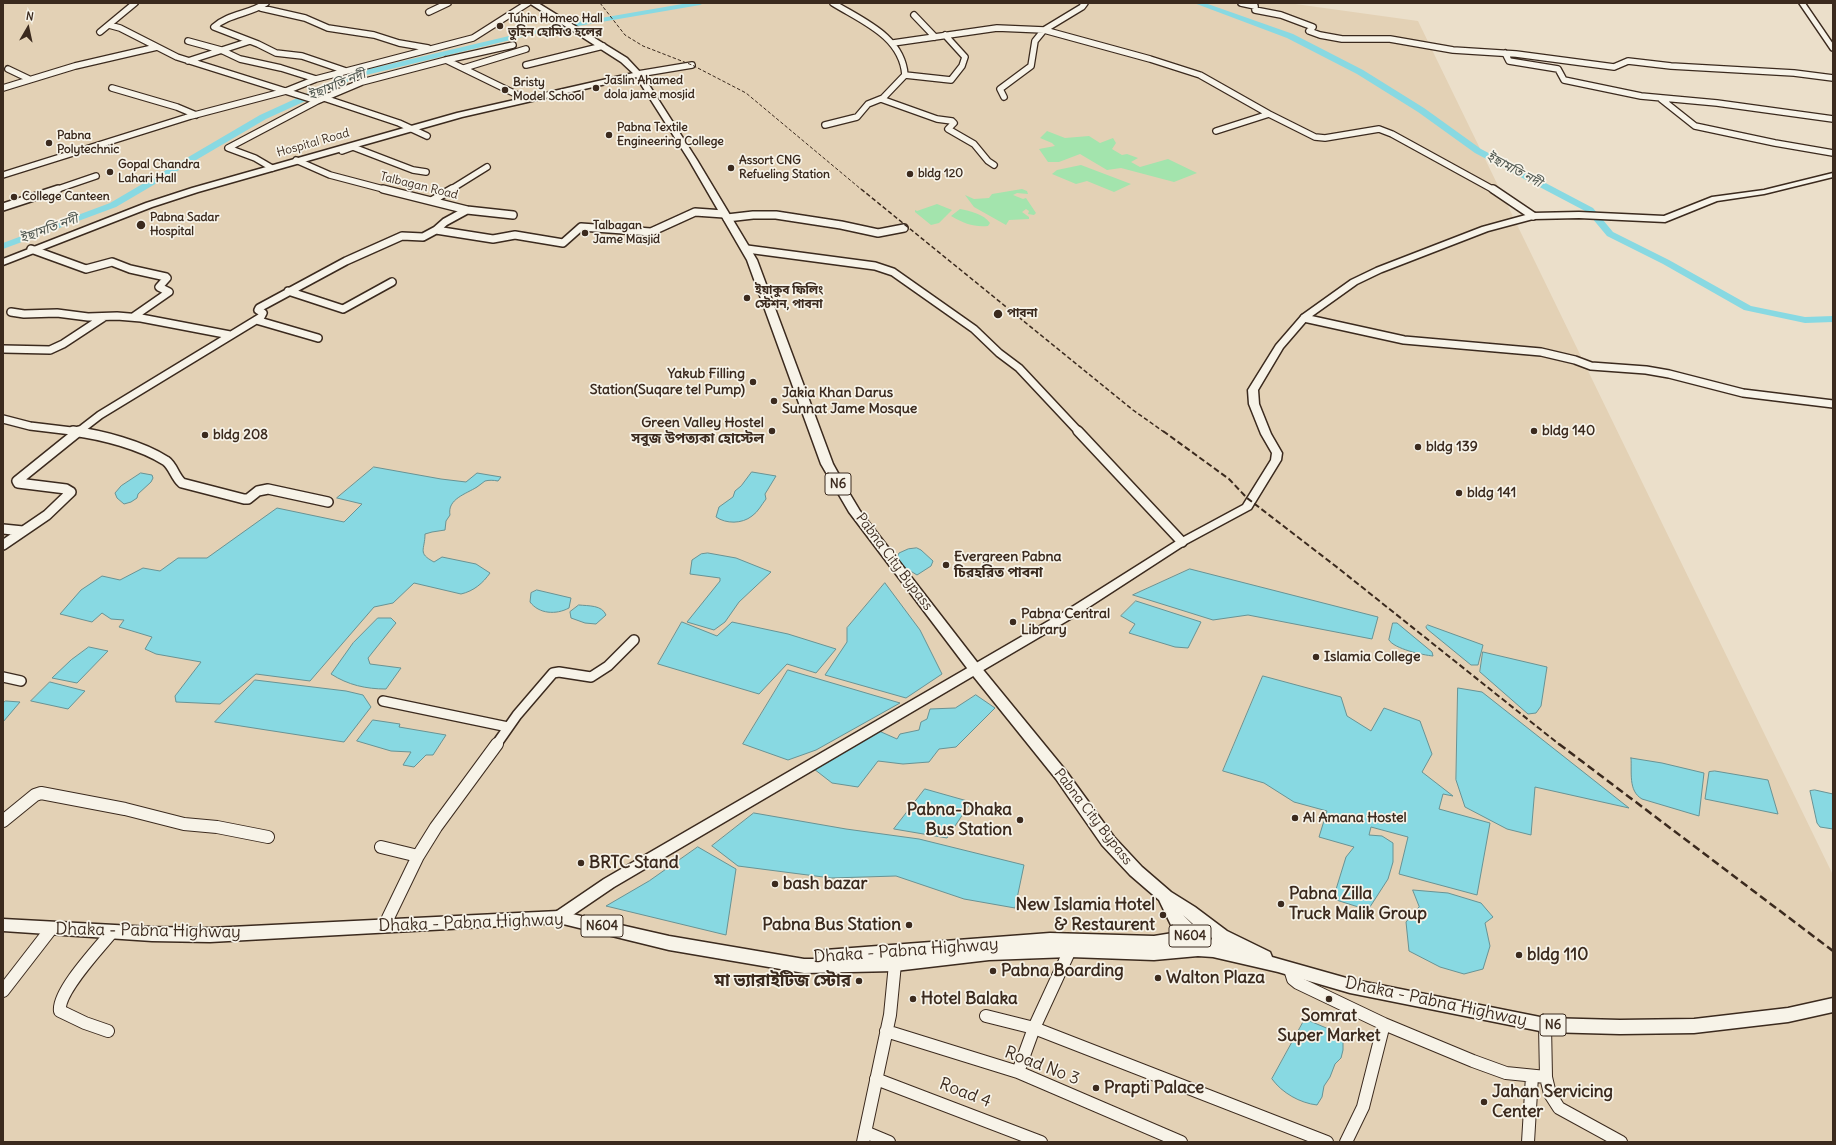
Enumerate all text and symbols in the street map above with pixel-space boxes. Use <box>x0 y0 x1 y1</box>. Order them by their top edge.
north arrow <box>8 8 48 48</box>
text: N <box>25 9 35 24</box>
place label: Tuhin Homeo Hall তুহিন হোমিও হলের <box>508 12 603 40</box>
marker: Tuhin Homeo Hall তুহিন হোমিও হলের <box>495 21 505 31</box>
water label: ইছামতি নদী <box>306 66 368 104</box>
place label: Jaslin Ahamed dola jame mosjid <box>604 74 695 102</box>
place label: Bristy Model School <box>513 76 584 104</box>
marker: Jaslin Ahamed dola jame mosjid <box>591 83 601 93</box>
marker: Bristy Model School <box>500 85 510 95</box>
place label: Pabna Textile Engineering College <box>617 121 724 149</box>
street label: Hospital Road <box>275 126 351 160</box>
place label: Pabna Polytechnic <box>57 129 119 157</box>
marker: Pabna Textile Engineering College <box>604 130 614 140</box>
marker: Pabna Polytechnic <box>44 138 54 148</box>
water label: ইছামতি নদী <box>1484 149 1544 191</box>
place label: Assort CNG Refueling Station <box>739 154 830 182</box>
place label: Gopal Chandra Lahari Hall <box>118 158 200 186</box>
marker: Assort CNG Refueling Station <box>726 163 736 173</box>
marker: Gopal Chandra Lahari Hall <box>105 167 115 177</box>
place label: bldg 120 <box>918 167 963 181</box>
street label: Talbagan Road <box>378 169 460 203</box>
marker: bldg 120 <box>905 169 915 179</box>
place label: College Canteen <box>22 190 110 204</box>
marker: College Canteen <box>9 192 19 202</box>
water label: ইছামতি নদী <box>18 211 80 247</box>
place label: Pabna Sadar Hospital <box>150 211 219 239</box>
marker: Pabna Sadar Hospital <box>135 219 147 231</box>
place label: Talbagan Jame Masjid <box>593 219 660 247</box>
marker: Talbagan Jame Masjid <box>580 228 590 238</box>
place label: ইয়াকুব ফিলিং স্টেশন, পাবনা <box>755 284 823 312</box>
marker: ইয়াকুব ফিলিং স্টেশন, পাবনা <box>742 293 752 303</box>
place label: পাবনা <box>1007 307 1037 321</box>
marker: পাবনা <box>992 308 1004 320</box>
place label: Yakub Filling Station(Suqare tel Pump) <box>590 366 745 398</box>
marker: Yakub Filling Station(Suqare tel Pump) <box>748 377 758 387</box>
place label: Jakia Khan Darus Sunnat Jame Mosque <box>782 385 917 418</box>
marker: Jakia Khan Darus Sunnat Jame Mosque <box>769 396 779 406</box>
place label: Green Valley Hostel সবুজ উপত্যকা হোস্টেল <box>631 415 764 448</box>
place label: bldg 140 <box>1542 423 1595 439</box>
marker: Green Valley Hostel সবুজ উপত্যকা হোস্টেল <box>767 426 777 436</box>
marker: bldg 140 <box>1529 426 1539 436</box>
place label: bldg 208 <box>213 427 268 443</box>
marker: bldg 208 <box>200 430 210 440</box>
place label: bldg 139 <box>1426 439 1478 455</box>
marker: bldg 139 <box>1413 442 1423 452</box>
road number: N6 <box>825 473 851 495</box>
place label: bldg 141 <box>1467 485 1516 501</box>
marker: bldg 141 <box>1454 488 1464 498</box>
street label: Pabna City Bypass <box>852 510 936 614</box>
place label: Evergreen Pabna চিরহরিত পাবনা <box>954 549 1061 582</box>
marker: Evergreen Pabna চিরহরিত পাবনা <box>941 560 951 570</box>
place label: Pabna Central Library <box>1021 606 1110 638</box>
marker: Pabna Central Library <box>1008 617 1018 627</box>
place label: Islamia College <box>1324 649 1420 665</box>
marker: Islamia College <box>1311 652 1321 662</box>
street label: Pabna City Bypass <box>1050 766 1136 868</box>
place label: Pabna-Dhaka Bus Station <box>907 800 1012 840</box>
place label: Al Amana Hostel <box>1303 810 1407 826</box>
marker: Al Amana Hostel <box>1290 813 1300 823</box>
marker: Pabna-Dhaka Bus Station <box>1015 815 1025 825</box>
place label: BRTC Stand <box>589 853 679 873</box>
marker: BRTC Stand <box>576 858 586 868</box>
place label: bash bazar <box>783 874 867 894</box>
marker: bash bazar <box>770 879 780 889</box>
place label: Pabna Zilla Truck Malik Group <box>1289 884 1427 924</box>
place label: New Islamia Hotel & Restaurent <box>1016 895 1155 935</box>
marker: Pabna Zilla Truck Malik Group <box>1276 899 1286 909</box>
street label: Dhaka - Pabna Highway <box>378 910 564 936</box>
marker: New Islamia Hotel & Restaurent <box>1158 910 1168 920</box>
road number: N604 <box>581 915 623 937</box>
place label: Pabna Bus Station <box>762 915 901 935</box>
street label: Dhaka - Pabna Highway <box>55 919 241 943</box>
marker: Pabna Bus Station <box>904 920 914 930</box>
road number: N604 <box>1169 925 1211 947</box>
street label: Dhaka - Pabna Highway <box>813 934 999 968</box>
place label: bldg 110 <box>1527 945 1588 965</box>
marker: bldg 110 <box>1514 950 1524 960</box>
place label: Pabna Boarding <box>1001 961 1124 981</box>
marker: Pabna Boarding <box>988 966 998 976</box>
place label: Walton Plaza <box>1166 968 1265 988</box>
place label: মা ভ‍্যারাইটিজ স্টোর <box>714 971 851 991</box>
marker: Walton Plaza <box>1153 973 1163 983</box>
street label: Dhaka - Pabna Highway <box>1343 973 1529 1031</box>
marker: মা ভ‍্যারাইটিজ স্টোর <box>854 976 864 986</box>
place label: Hotel Balaka <box>921 989 1018 1009</box>
marker: Hotel Balaka <box>908 994 918 1004</box>
marker: Somrat Super Market <box>1324 994 1334 1004</box>
place label: Somrat Super Market <box>1278 1006 1380 1046</box>
road number: N6 <box>1540 1014 1566 1036</box>
street label: Road No 3 <box>1002 1042 1082 1090</box>
street label: Road 4 <box>936 1074 994 1112</box>
place label: Prapti Palace <box>1104 1078 1204 1098</box>
place label: Jahan Servicing Center <box>1492 1082 1613 1122</box>
marker: Prapti Palace <box>1091 1083 1101 1093</box>
marker: Jahan Servicing Center <box>1479 1097 1489 1107</box>

